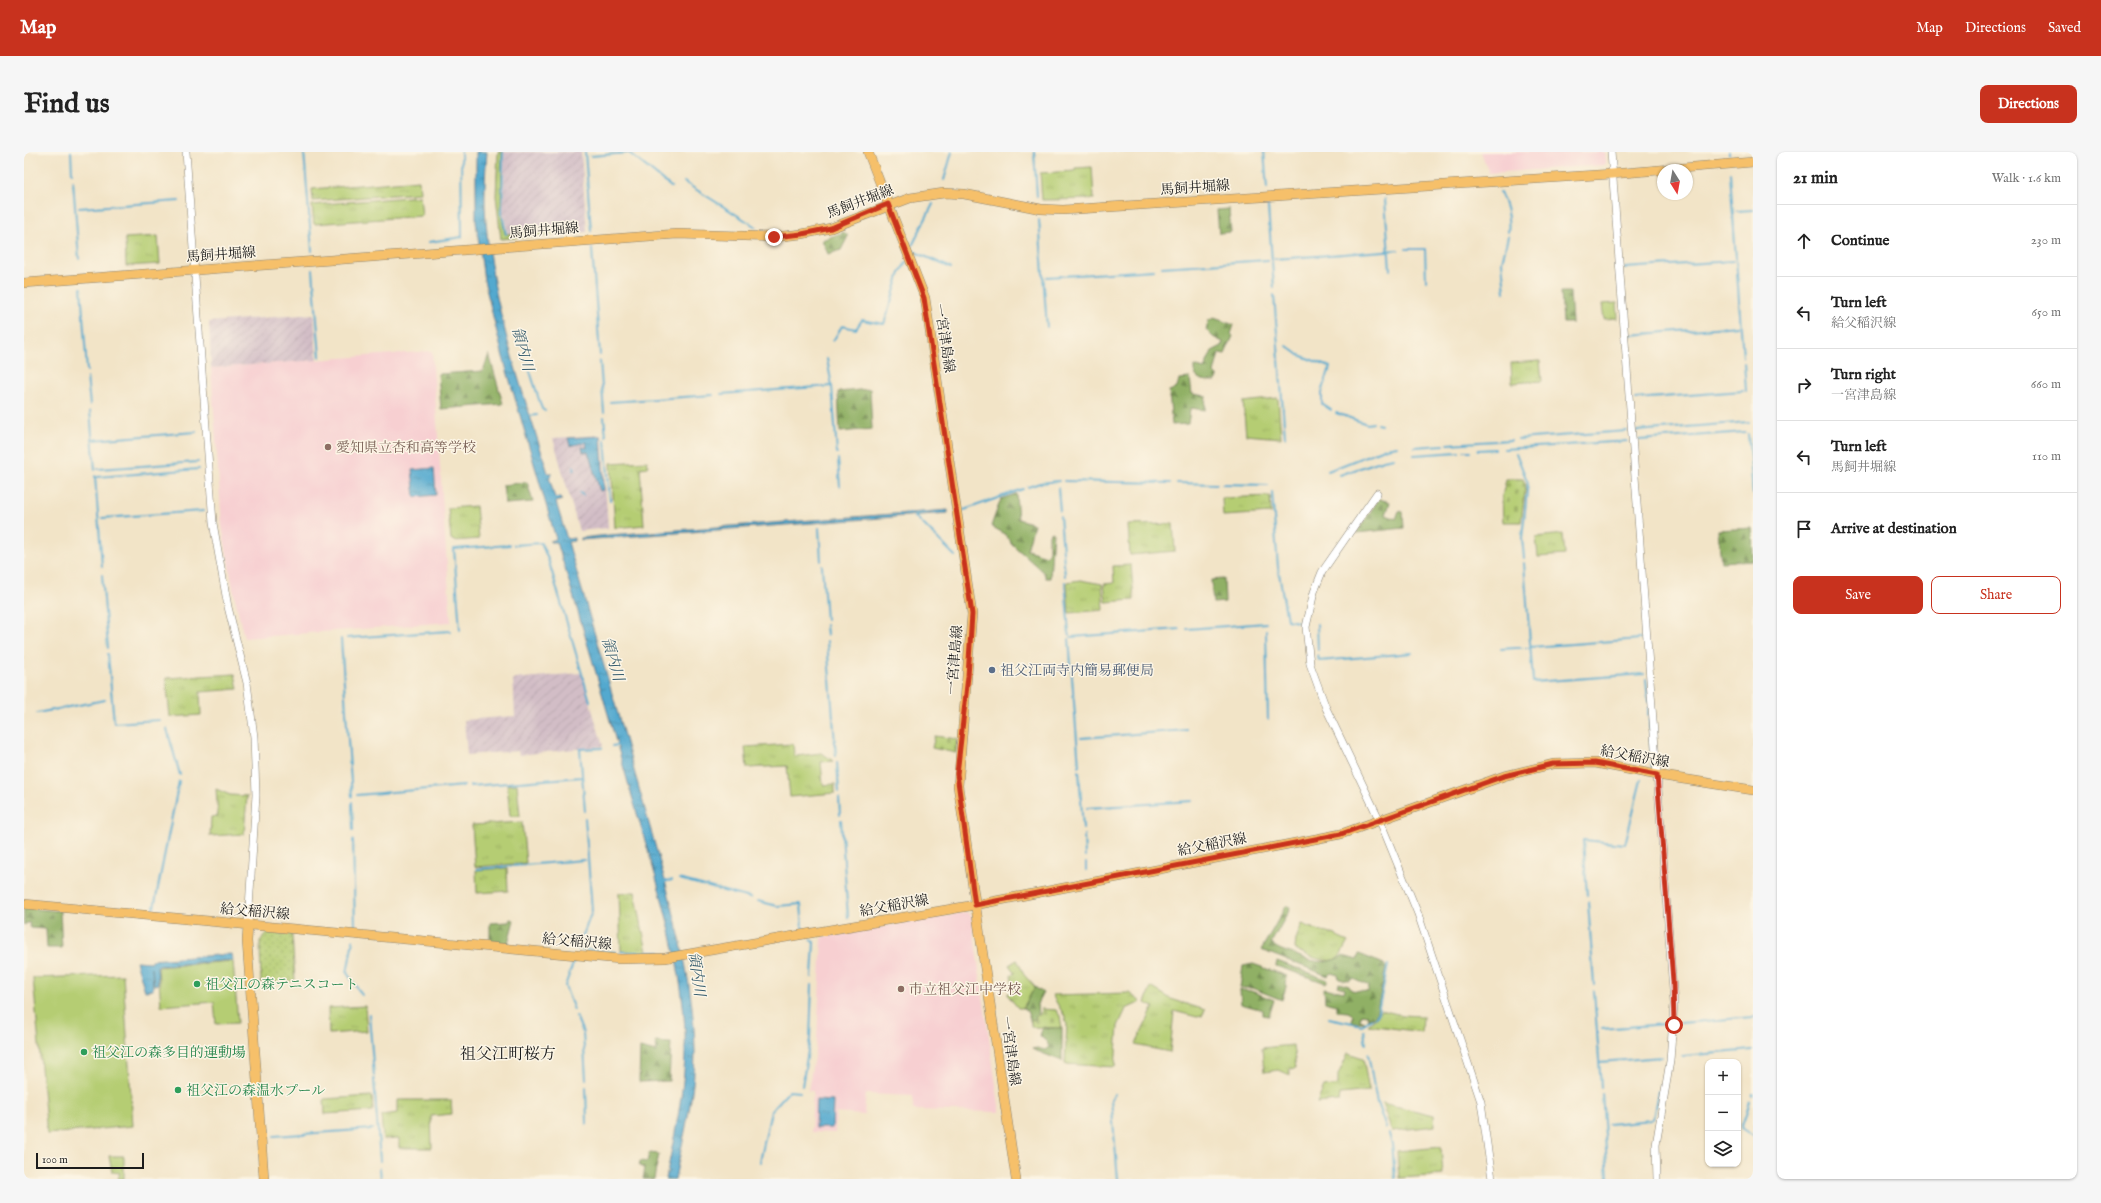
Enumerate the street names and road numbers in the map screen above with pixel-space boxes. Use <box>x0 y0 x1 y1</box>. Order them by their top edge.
street label: 馬飼井堀線 <box>1160 177 1231 199</box>
street label: 馬飼井堀線 <box>824 181 896 223</box>
street label: 馬飼井堀線 <box>508 219 580 243</box>
street label: 馬飼井堀線 <box>186 244 257 266</box>
street label: 一宮津島線 <box>930 302 958 374</box>
street label: 一宮津島線 <box>943 624 967 696</box>
street label: 給父稲沢線 <box>1599 742 1671 772</box>
street label: 給父稲沢線 <box>1176 829 1248 860</box>
street label: 給父稲沢線 <box>858 891 930 921</box>
street label: 給父稲沢線 <box>219 900 291 924</box>
street label: 給父稲沢線 <box>541 930 613 954</box>
street label: 一宮津島線 <box>996 1015 1024 1087</box>

